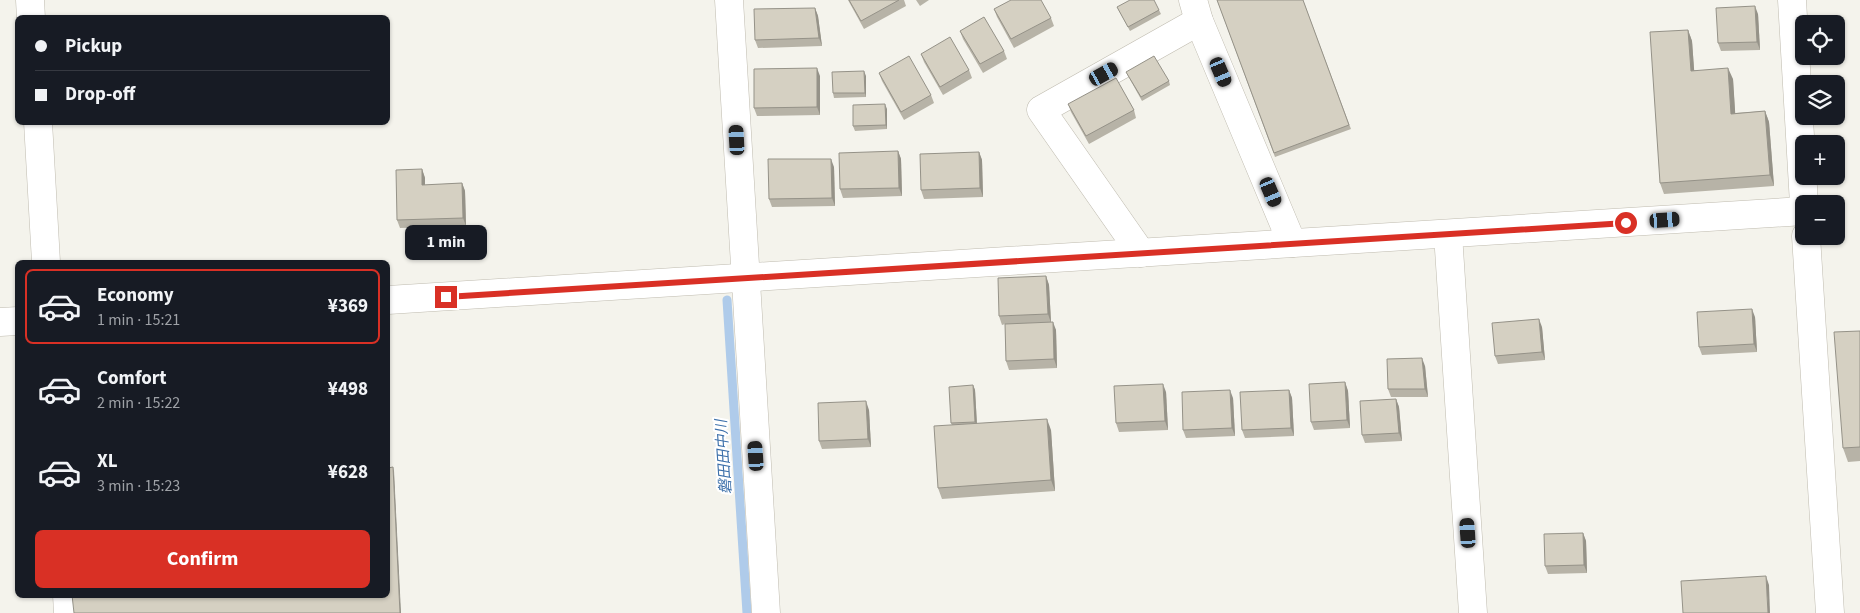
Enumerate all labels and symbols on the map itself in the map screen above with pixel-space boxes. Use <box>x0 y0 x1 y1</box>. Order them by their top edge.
car <box>1208 55 1233 89</box>
car <box>1087 60 1120 88</box>
car <box>728 125 745 155</box>
car <box>1258 175 1283 209</box>
car <box>1649 211 1680 229</box>
route start <box>1615 212 1637 234</box>
callout: 1 min <box>405 224 487 260</box>
route end <box>435 286 457 308</box>
water label: 磐田田中川 <box>711 417 737 495</box>
car <box>747 441 764 471</box>
car <box>1459 518 1476 548</box>

